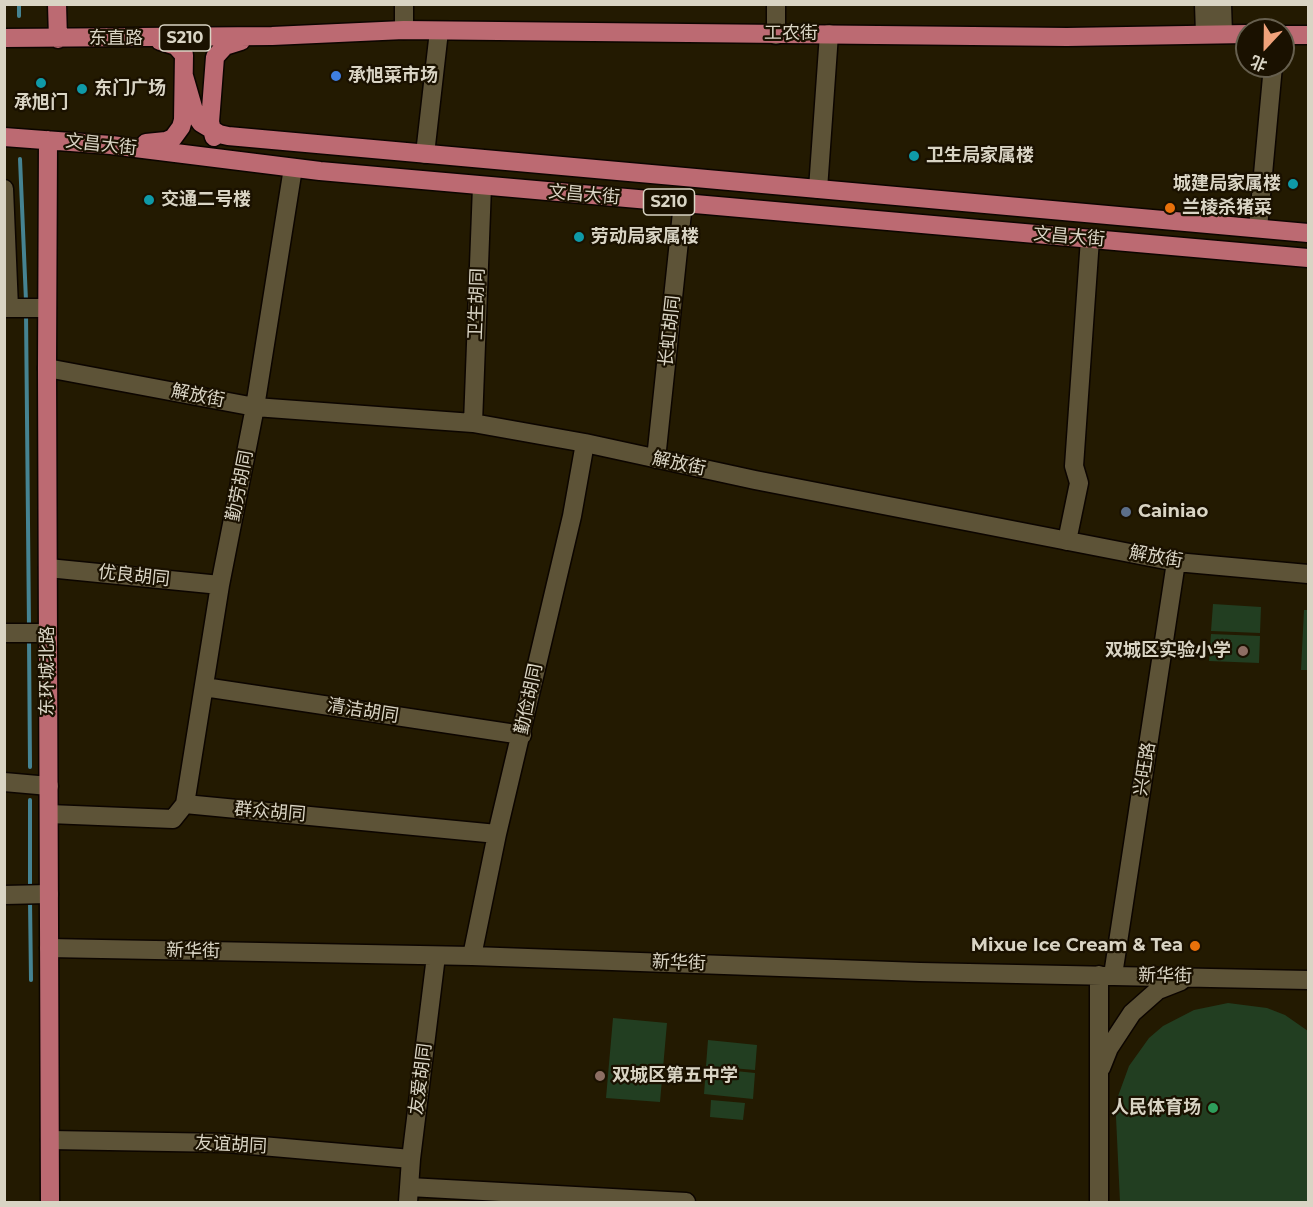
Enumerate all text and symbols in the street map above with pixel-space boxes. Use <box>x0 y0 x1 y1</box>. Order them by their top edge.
north arrow <box>1235 18 1295 78</box>
street label: 工农街 <box>764 23 818 45</box>
road number: S210 <box>160 25 210 51</box>
street label: 东直路 <box>89 28 143 50</box>
text: 北 <box>1248 51 1270 75</box>
place label: 承旭菜市场 <box>348 65 438 87</box>
marker: 承旭菜市场 <box>329 69 343 83</box>
marker: 承旭门 <box>34 76 48 90</box>
place label: 东门广场 <box>94 78 166 100</box>
marker: 东门广场 <box>75 82 89 96</box>
place label: 承旭门 <box>14 92 68 114</box>
street label: 文昌大街 <box>64 130 138 160</box>
place label: 卫生局家属楼 <box>926 145 1034 167</box>
marker: 卫生局家属楼 <box>907 149 921 163</box>
place label: 城建局家属楼 <box>1173 173 1281 195</box>
marker: 城建局家属楼 <box>1286 177 1300 191</box>
street label: 文昌大街 <box>547 181 621 209</box>
place label: 交通二号楼 <box>161 189 251 211</box>
road number: S210 <box>644 189 694 215</box>
marker: 交通二号楼 <box>142 193 156 207</box>
place label: 兰棱杀猪菜 <box>1182 197 1272 219</box>
marker: 兰棱杀猪菜 <box>1163 201 1177 215</box>
street label: 文昌大街 <box>1032 223 1106 251</box>
place label: 劳动局家属楼 <box>591 226 699 248</box>
marker: 劳动局家属楼 <box>572 230 586 244</box>
street label: 卫生胡同 <box>465 268 489 340</box>
street label: 长虹胡同 <box>655 294 685 368</box>
street label: 解放街 <box>169 380 227 412</box>
street label: 解放街 <box>650 448 708 480</box>
street label: 勤劳胡同 <box>223 449 257 523</box>
place label: Cainiao <box>1138 501 1208 523</box>
marker: Cainiao <box>1119 505 1133 519</box>
street label: 解放街 <box>1128 542 1184 572</box>
street label: 优良胡同 <box>97 561 171 591</box>
street label: 东环城北路 <box>37 626 59 716</box>
place label: 双城区实验小学 <box>1105 640 1231 662</box>
marker: 双城区实验小学 <box>1236 644 1250 658</box>
street label: 勤俭胡同 <box>511 662 547 736</box>
street label: 清洁胡同 <box>326 695 400 727</box>
street label: 兴旺路 <box>1130 741 1160 797</box>
street label: 群众胡同 <box>233 798 307 826</box>
place label: Mixue Ice Cream & Tea <box>971 935 1183 957</box>
marker: Mixue Ice Cream & Tea <box>1188 939 1202 953</box>
street label: 新华街 <box>166 940 220 962</box>
street label: 新华街 <box>652 951 706 975</box>
street label: 新华街 <box>1138 965 1192 987</box>
street label: 友爱胡同 <box>406 1042 436 1116</box>
place label: 双城区第五中学 <box>612 1065 738 1087</box>
marker: 双城区第五中学 <box>593 1069 607 1083</box>
place label: 人民体育场 <box>1111 1097 1201 1119</box>
marker: 人民体育场 <box>1206 1101 1220 1115</box>
street label: 友谊胡同 <box>194 1132 268 1158</box>

